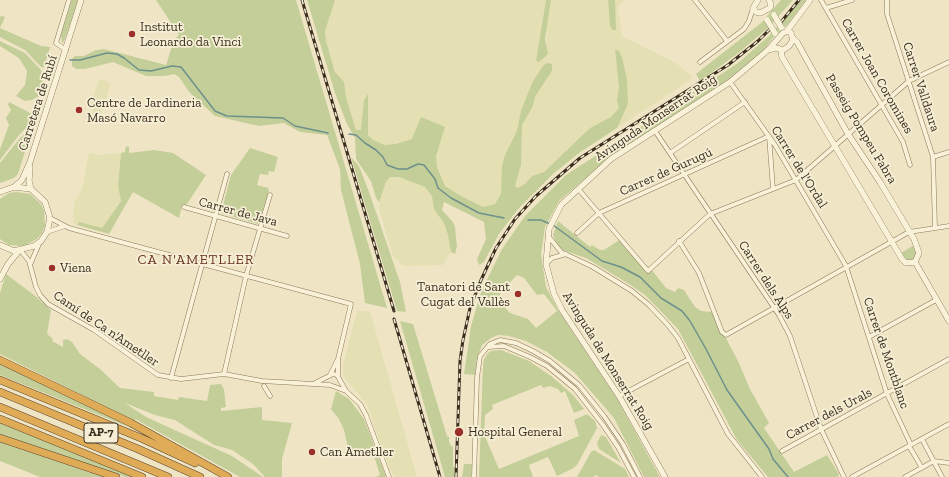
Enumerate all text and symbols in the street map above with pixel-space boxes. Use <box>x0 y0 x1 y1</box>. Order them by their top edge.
street label: Carrer Joan Coromines <box>838 16 916 136</box>
place label: Institut Leonardo da Vinci <box>140 19 241 50</box>
marker: Institut Leonardo da Vinci <box>127 29 137 39</box>
street label: Carrer Valldaura <box>899 40 943 134</box>
street label: Carretera de Rubí <box>15 53 61 153</box>
street label: Avinguda Monserrat Roig <box>592 71 720 165</box>
street label: Passeig Pompeu Fabra <box>822 71 900 187</box>
place label: Centre de Jardineria Masó Navarro <box>87 95 202 126</box>
marker: Centre de Jardineria Masó Navarro <box>74 105 84 115</box>
street label: Carrer de l'Ordal <box>767 123 831 211</box>
street label: Carrer de Gurugú <box>617 145 715 199</box>
street label: Carrer de Java <box>197 194 279 230</box>
street label: Carrer dels Alps <box>735 238 797 322</box>
district label: CA N'AMETLLER <box>138 252 254 268</box>
place label: Viena <box>60 260 92 276</box>
marker: Viena <box>47 263 57 273</box>
place label: Tanatori de Sant Cugat del Vallès <box>417 279 510 310</box>
street label: Camí de Ca n'Ametller <box>50 288 162 370</box>
marker: Tanatori de Sant Cugat del Vallès <box>513 289 523 299</box>
street label: Avinguda de Monserrat Roig <box>559 289 657 433</box>
street label: Carrer de Montblanc <box>860 295 912 411</box>
street label: Carrer dels Urals <box>783 385 875 443</box>
road number: AP-7 <box>84 423 118 443</box>
place label: Hospital General <box>468 424 562 440</box>
marker: Hospital General <box>453 426 465 438</box>
place label: Can Ametller <box>320 444 394 460</box>
marker: Can Ametller <box>307 447 317 457</box>

